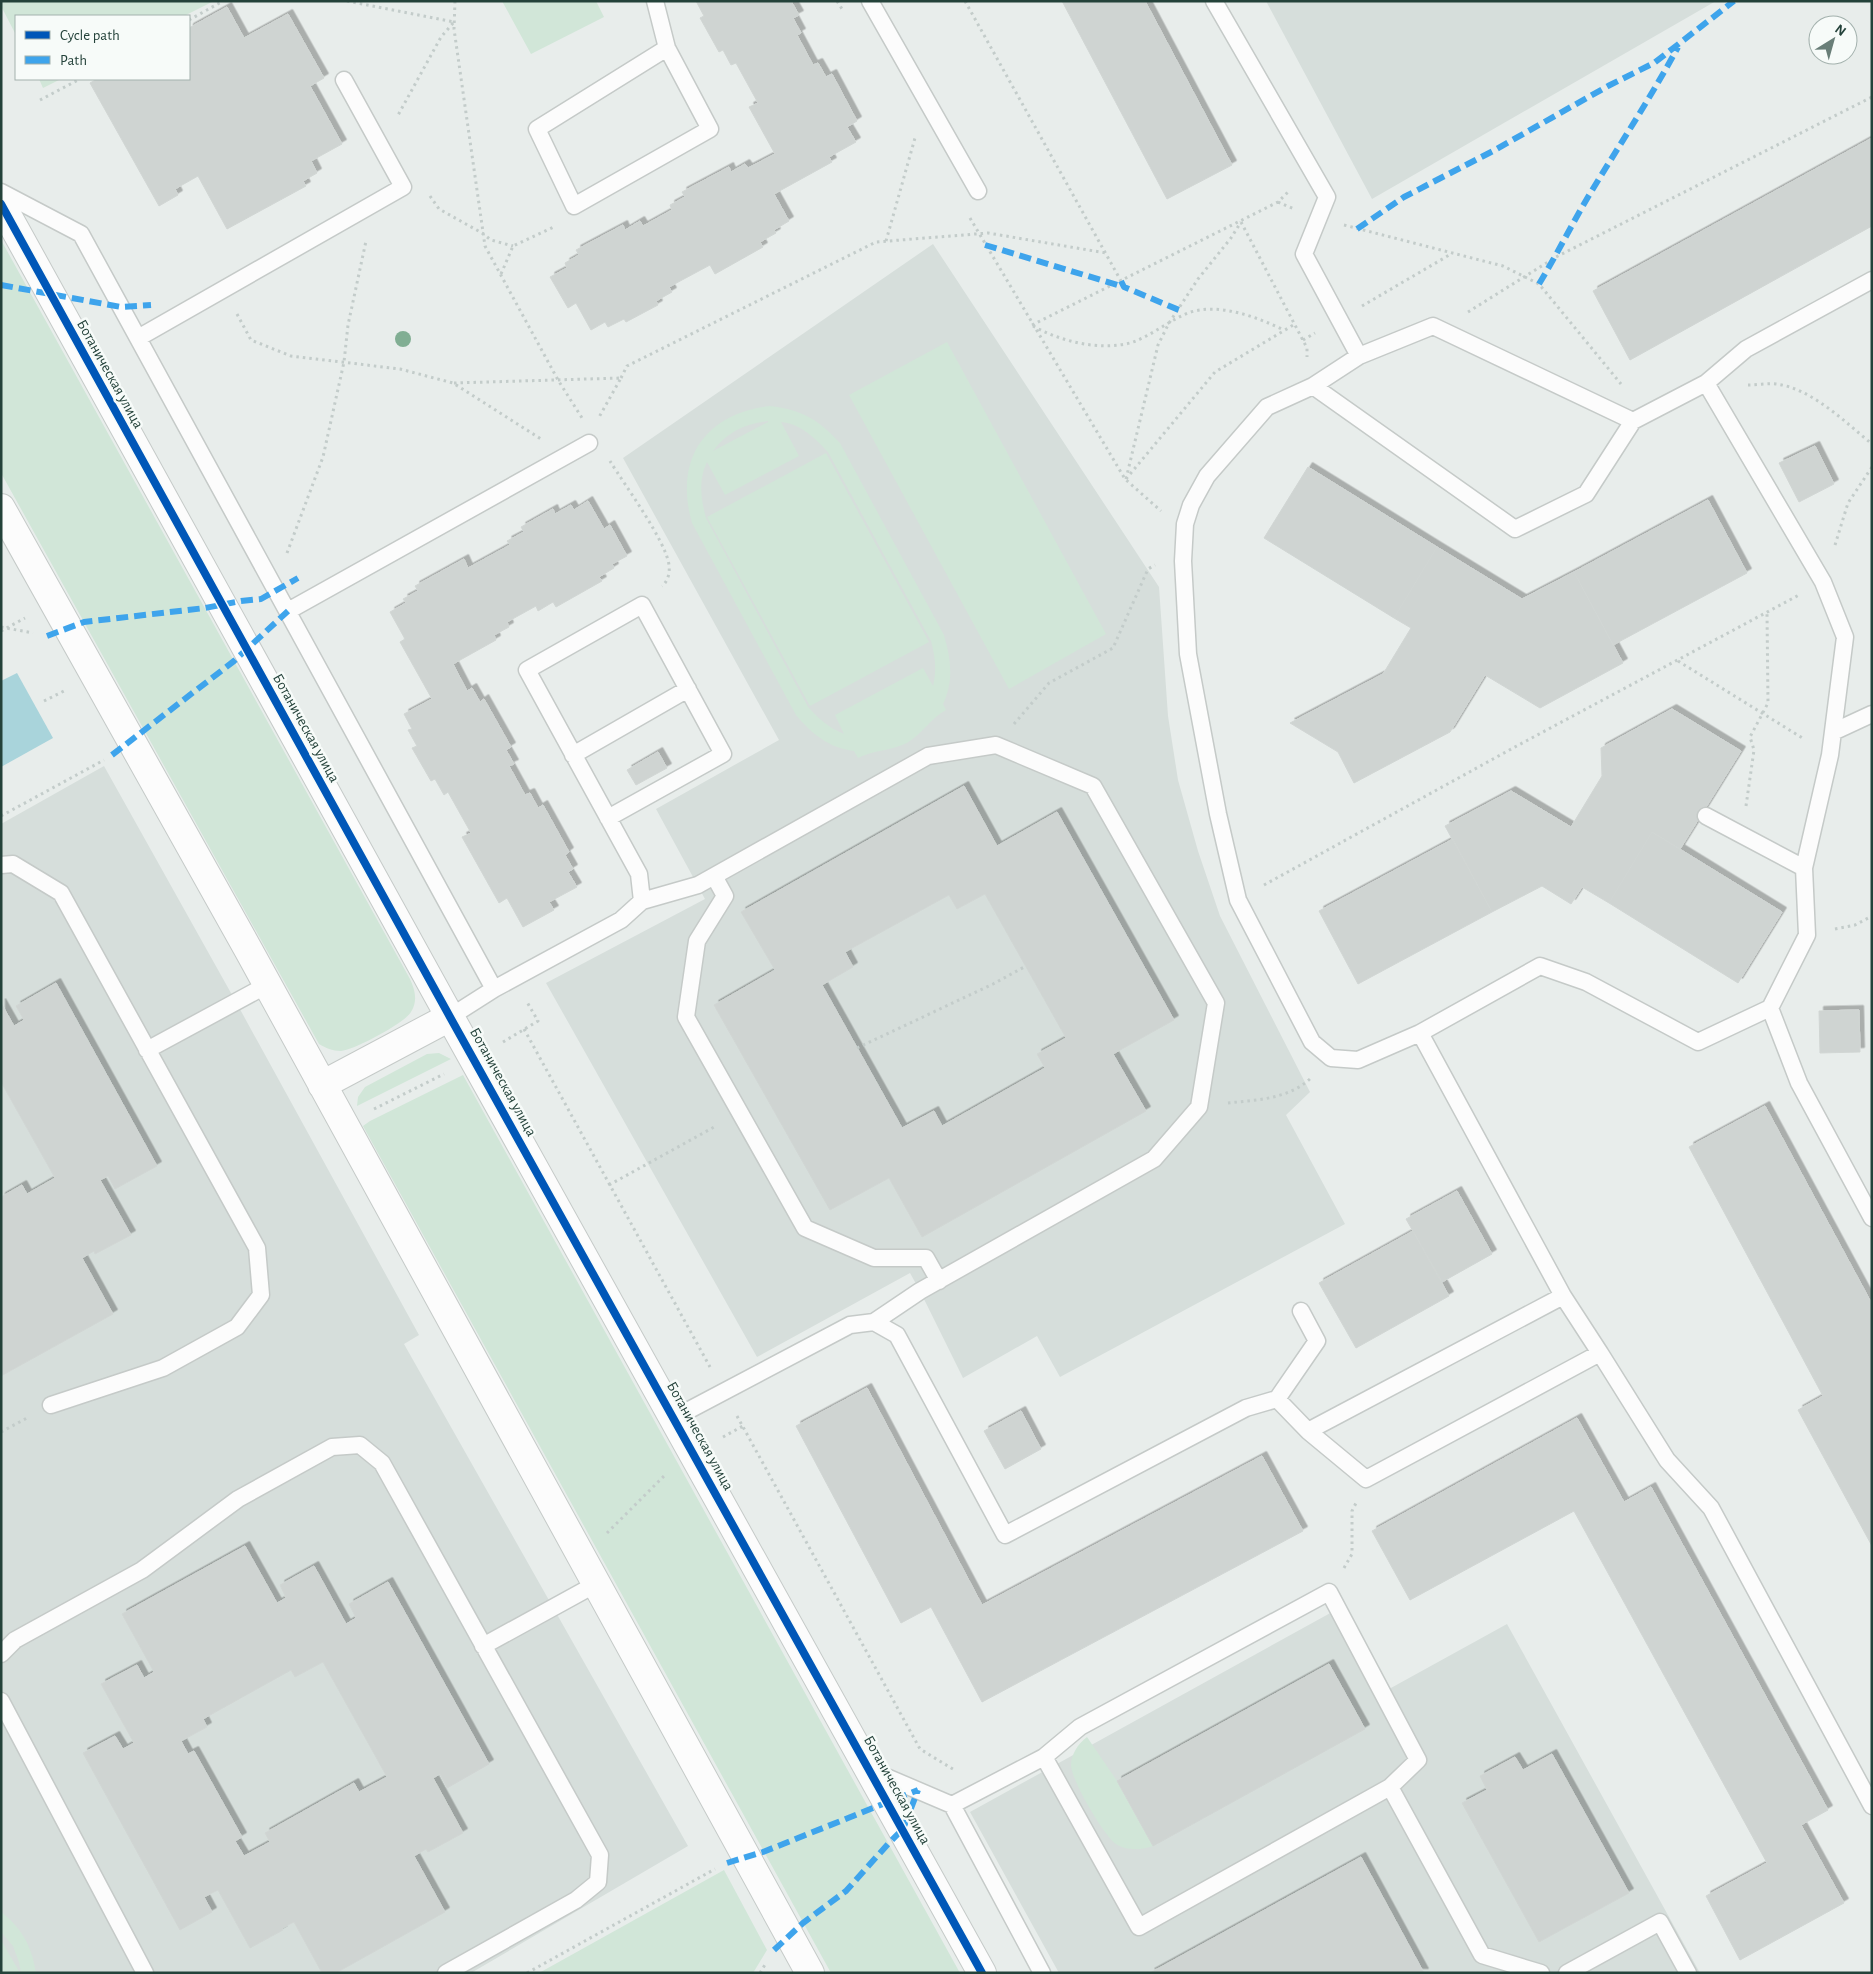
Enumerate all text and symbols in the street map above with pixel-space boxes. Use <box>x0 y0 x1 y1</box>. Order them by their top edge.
legend <box>15 15 190 80</box>
north arrow <box>1808 15 1858 65</box>
text: N <box>1832 22 1848 39</box>
text: Cycle path <box>60 28 120 43</box>
text: Path <box>60 53 87 68</box>
street label: Ботаническая улица <box>74 317 146 431</box>
street label: Ботаническая улица <box>270 671 342 785</box>
street label: Ботаническая улица <box>467 1025 539 1139</box>
street label: Ботаническая улица <box>664 1379 736 1493</box>
street label: Ботаническая улица <box>861 1733 933 1847</box>

